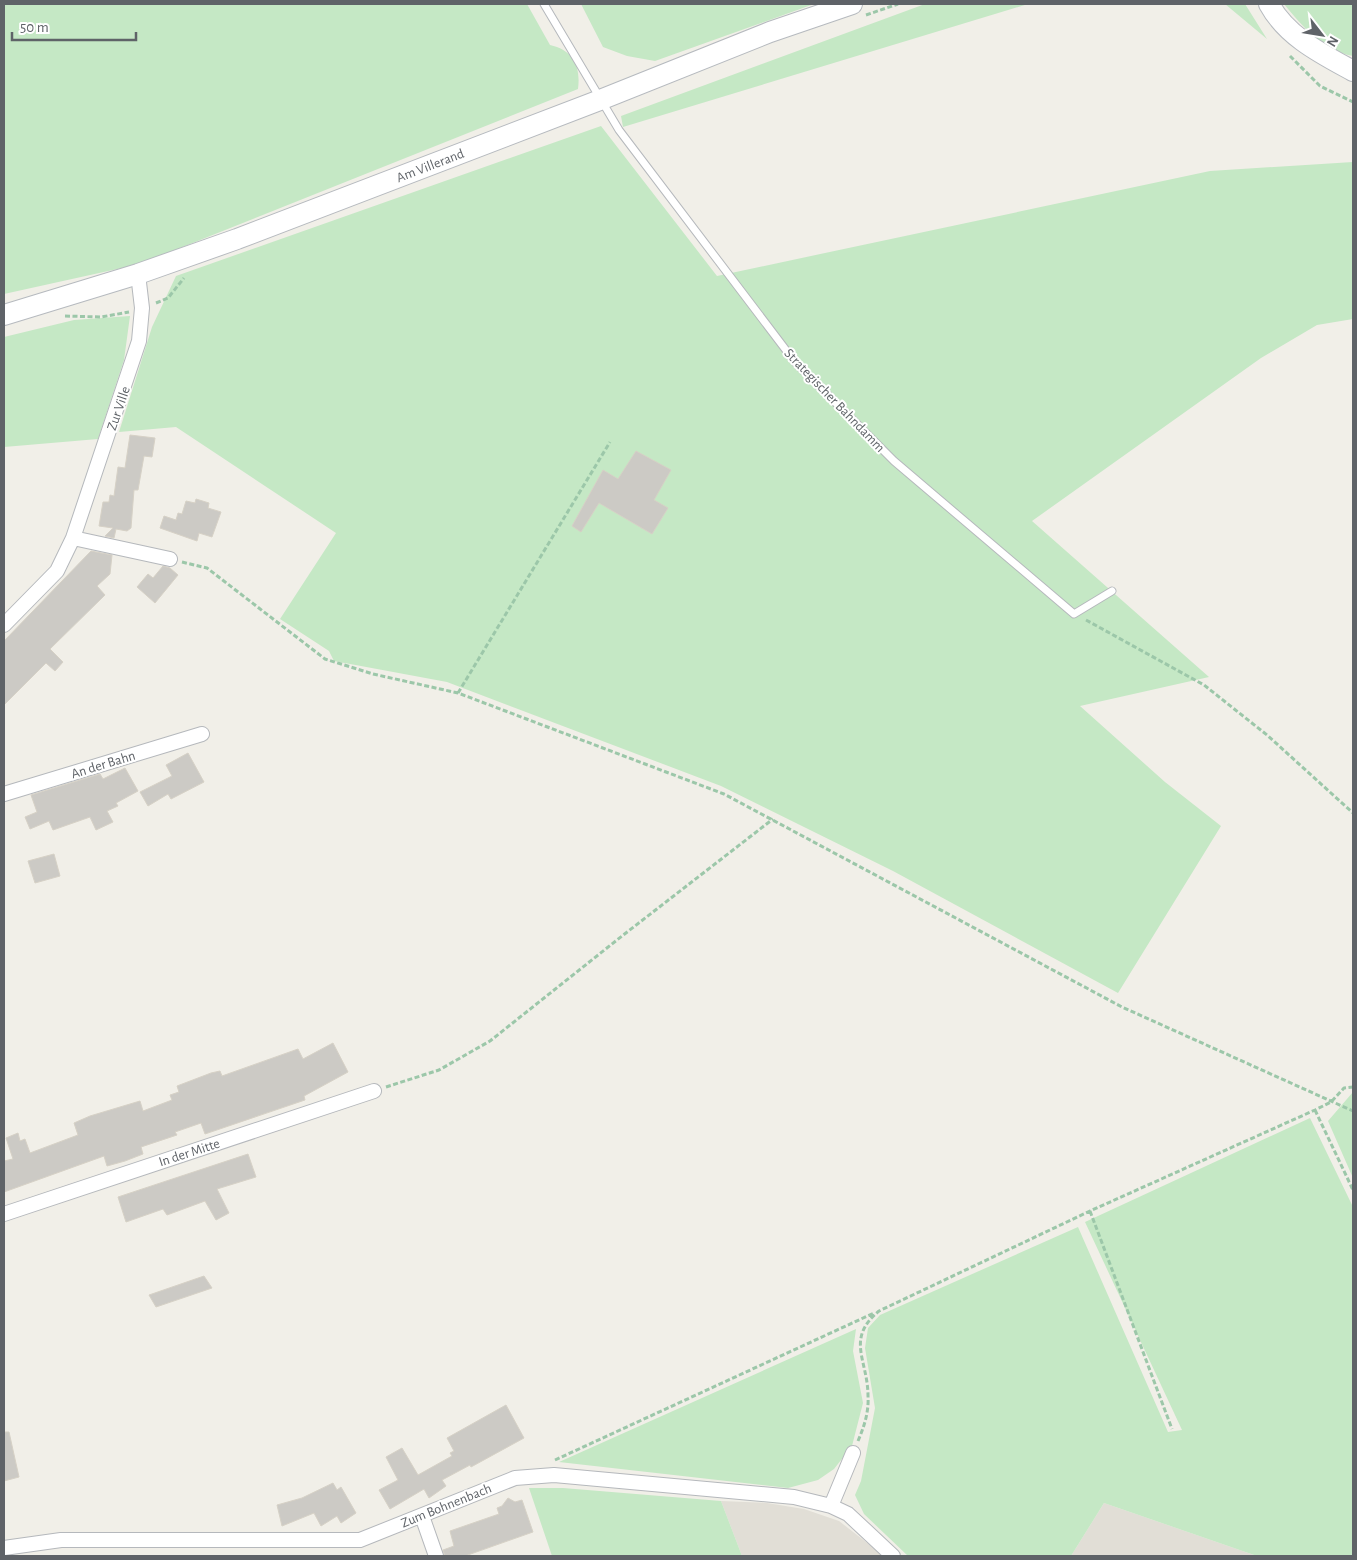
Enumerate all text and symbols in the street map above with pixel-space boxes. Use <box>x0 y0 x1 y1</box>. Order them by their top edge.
scale bar <box>12 10 136 42</box>
north arrow <box>1297 10 1347 60</box>
text: 50 m <box>20 20 49 35</box>
text: N <box>1324 33 1341 49</box>
street label: Am Villerand <box>395 147 466 185</box>
street label: Strategischer Bahndamm <box>781 346 887 455</box>
street label: Zur Ville <box>105 384 133 432</box>
street label: An der Bahn <box>70 749 137 781</box>
street label: In der Mitte <box>157 1137 222 1169</box>
street label: Zum Bohnenbach <box>399 1481 494 1530</box>

